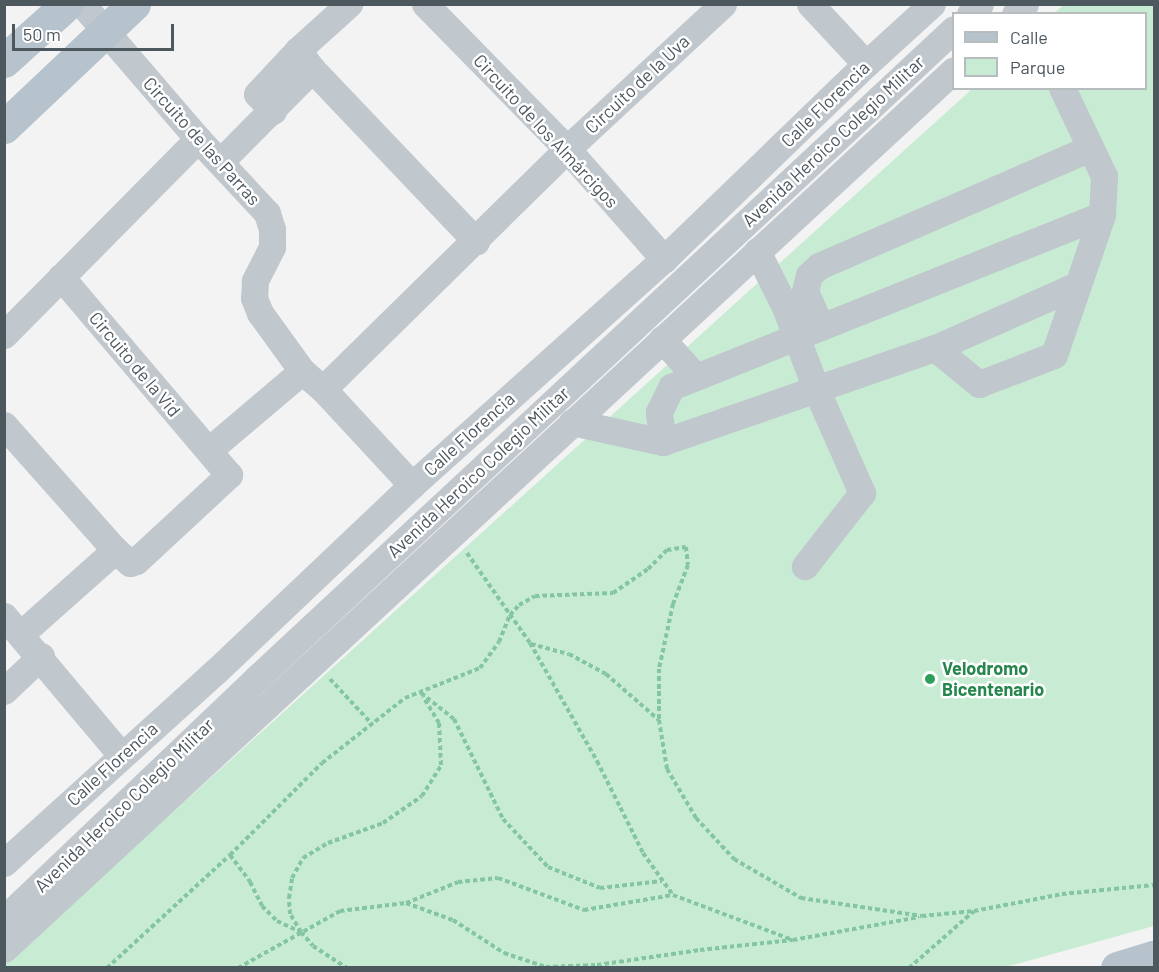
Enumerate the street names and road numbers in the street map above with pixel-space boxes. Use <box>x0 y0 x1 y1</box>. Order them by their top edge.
street label: Circuito de la Uva <box>580 30 694 138</box>
street label: Circuito de los Almárcigos <box>469 50 623 212</box>
street label: Avenida Heroico Colegio Militar <box>738 51 928 231</box>
street label: Calle Florencia <box>776 56 874 152</box>
street label: Circuito de las Parras <box>139 73 265 209</box>
street label: Circuito de la Vid <box>85 307 185 421</box>
street label: Avenida Heroico Colegio Militar <box>383 382 573 562</box>
street label: Calle Florencia <box>419 388 519 480</box>
street label: Avenida Heroico Colegio Militar <box>30 714 218 896</box>
street label: Calle Florencia <box>62 718 162 810</box>

